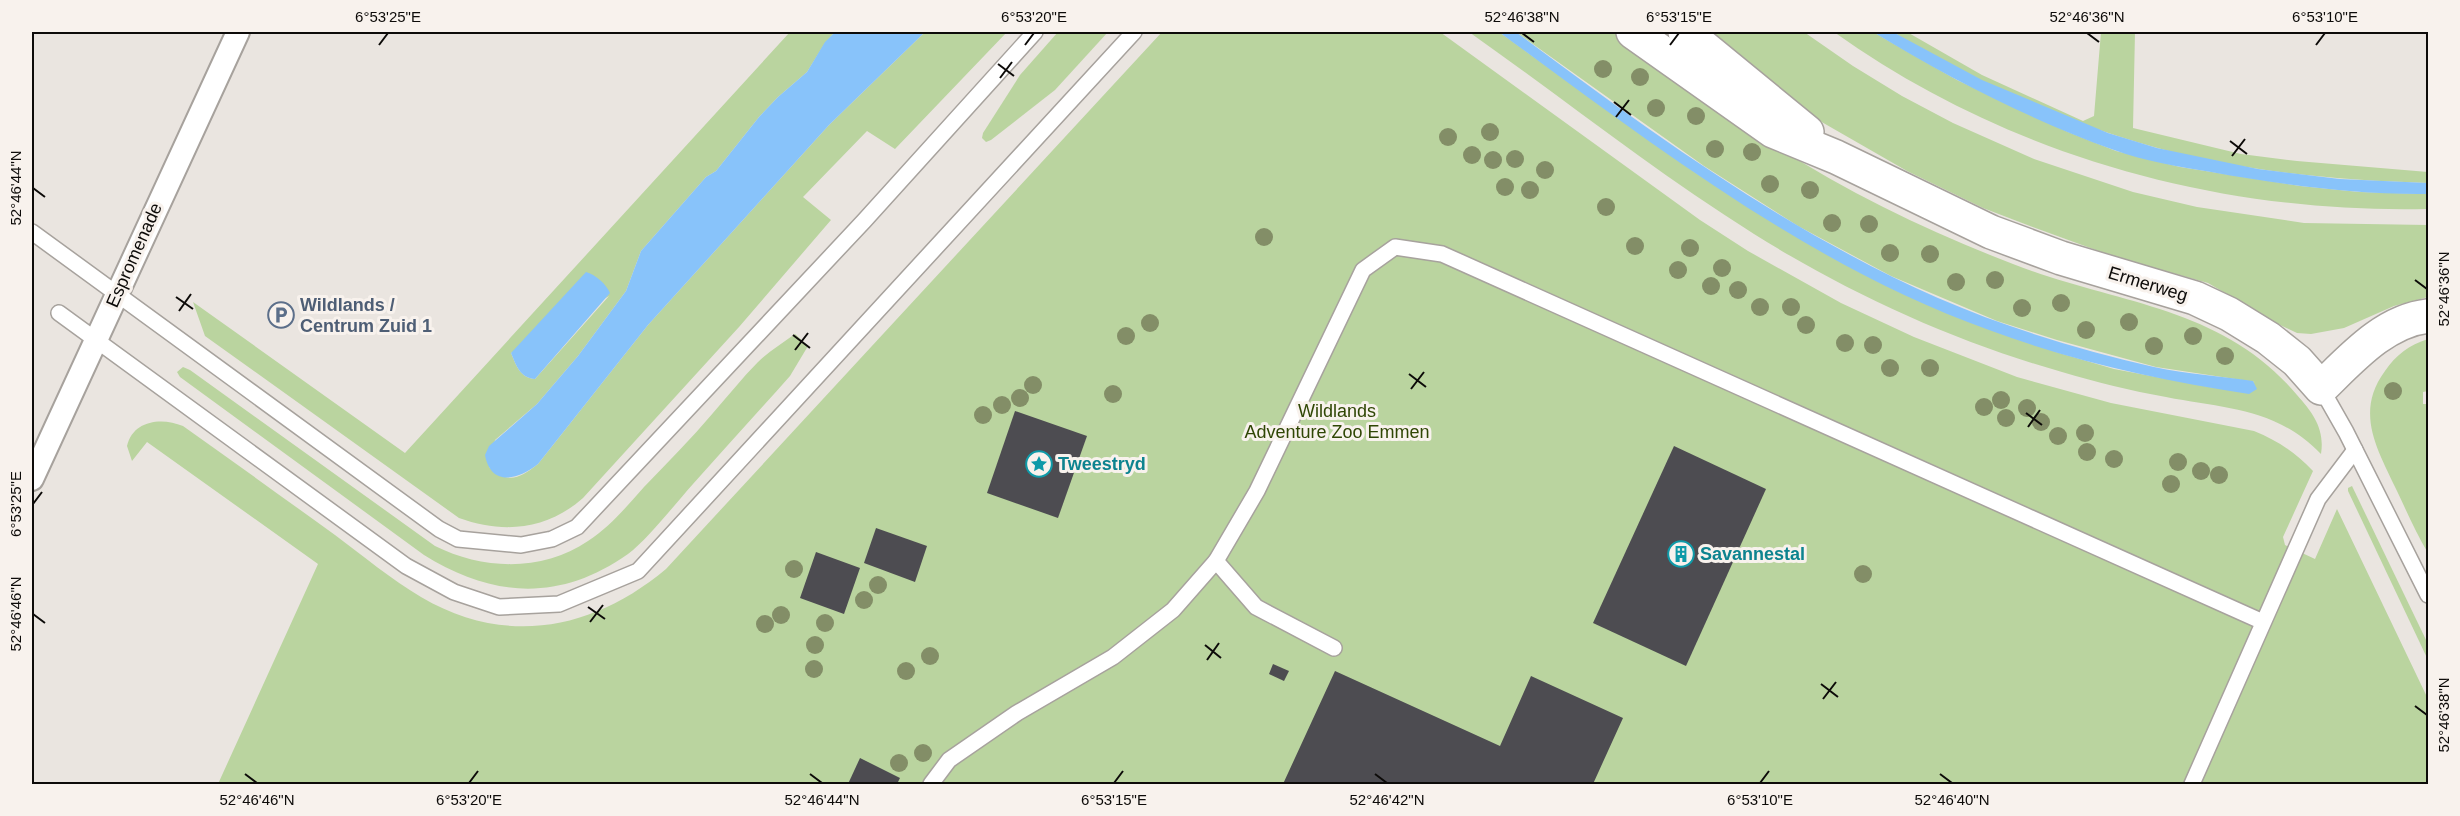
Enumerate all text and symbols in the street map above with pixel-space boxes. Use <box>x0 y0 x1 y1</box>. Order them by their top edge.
text: 6°53'25"E <box>355 8 421 25</box>
text: 6°53'20"E <box>1001 8 1067 25</box>
text: 52°46'38"N <box>1484 8 1560 25</box>
text: 6°53'15"E <box>1646 8 1712 25</box>
text: 52°46'36"N <box>2049 8 2125 25</box>
text: 6°53'10"E <box>2292 8 2358 25</box>
text: 52°46'44"N <box>7 150 24 226</box>
street label: Espromenade <box>102 200 166 310</box>
text: 52°46'36"N <box>2435 251 2452 327</box>
street label: Ermerweg <box>2106 262 2190 306</box>
place label: Wildlands / Centrum Zuid 1 <box>300 295 432 336</box>
parking icon: Wildlands / Centrum Zuid 1 <box>266 300 296 330</box>
park label: Wildlands Adventure Zoo Emmen <box>1244 401 1430 442</box>
place icon: Tweestryd <box>1024 449 1054 479</box>
place label: Tweestryd <box>1058 454 1146 474</box>
text: 6°53'25"E <box>7 471 24 537</box>
building icon: Savannestal <box>1666 539 1696 569</box>
place label: Savannestal <box>1700 544 1805 564</box>
text: 52°46'46"N <box>7 576 24 652</box>
text: 52°46'38"N <box>2435 677 2452 753</box>
text: 52°46'46"N <box>219 791 295 808</box>
text: 6°53'20"E <box>436 791 502 808</box>
text: 52°46'44"N <box>784 791 860 808</box>
text: 6°53'15"E <box>1081 791 1147 808</box>
text: 52°46'42"N <box>1349 791 1425 808</box>
text: 6°53'10"E <box>1727 791 1793 808</box>
text: 52°46'40"N <box>1914 791 1990 808</box>

